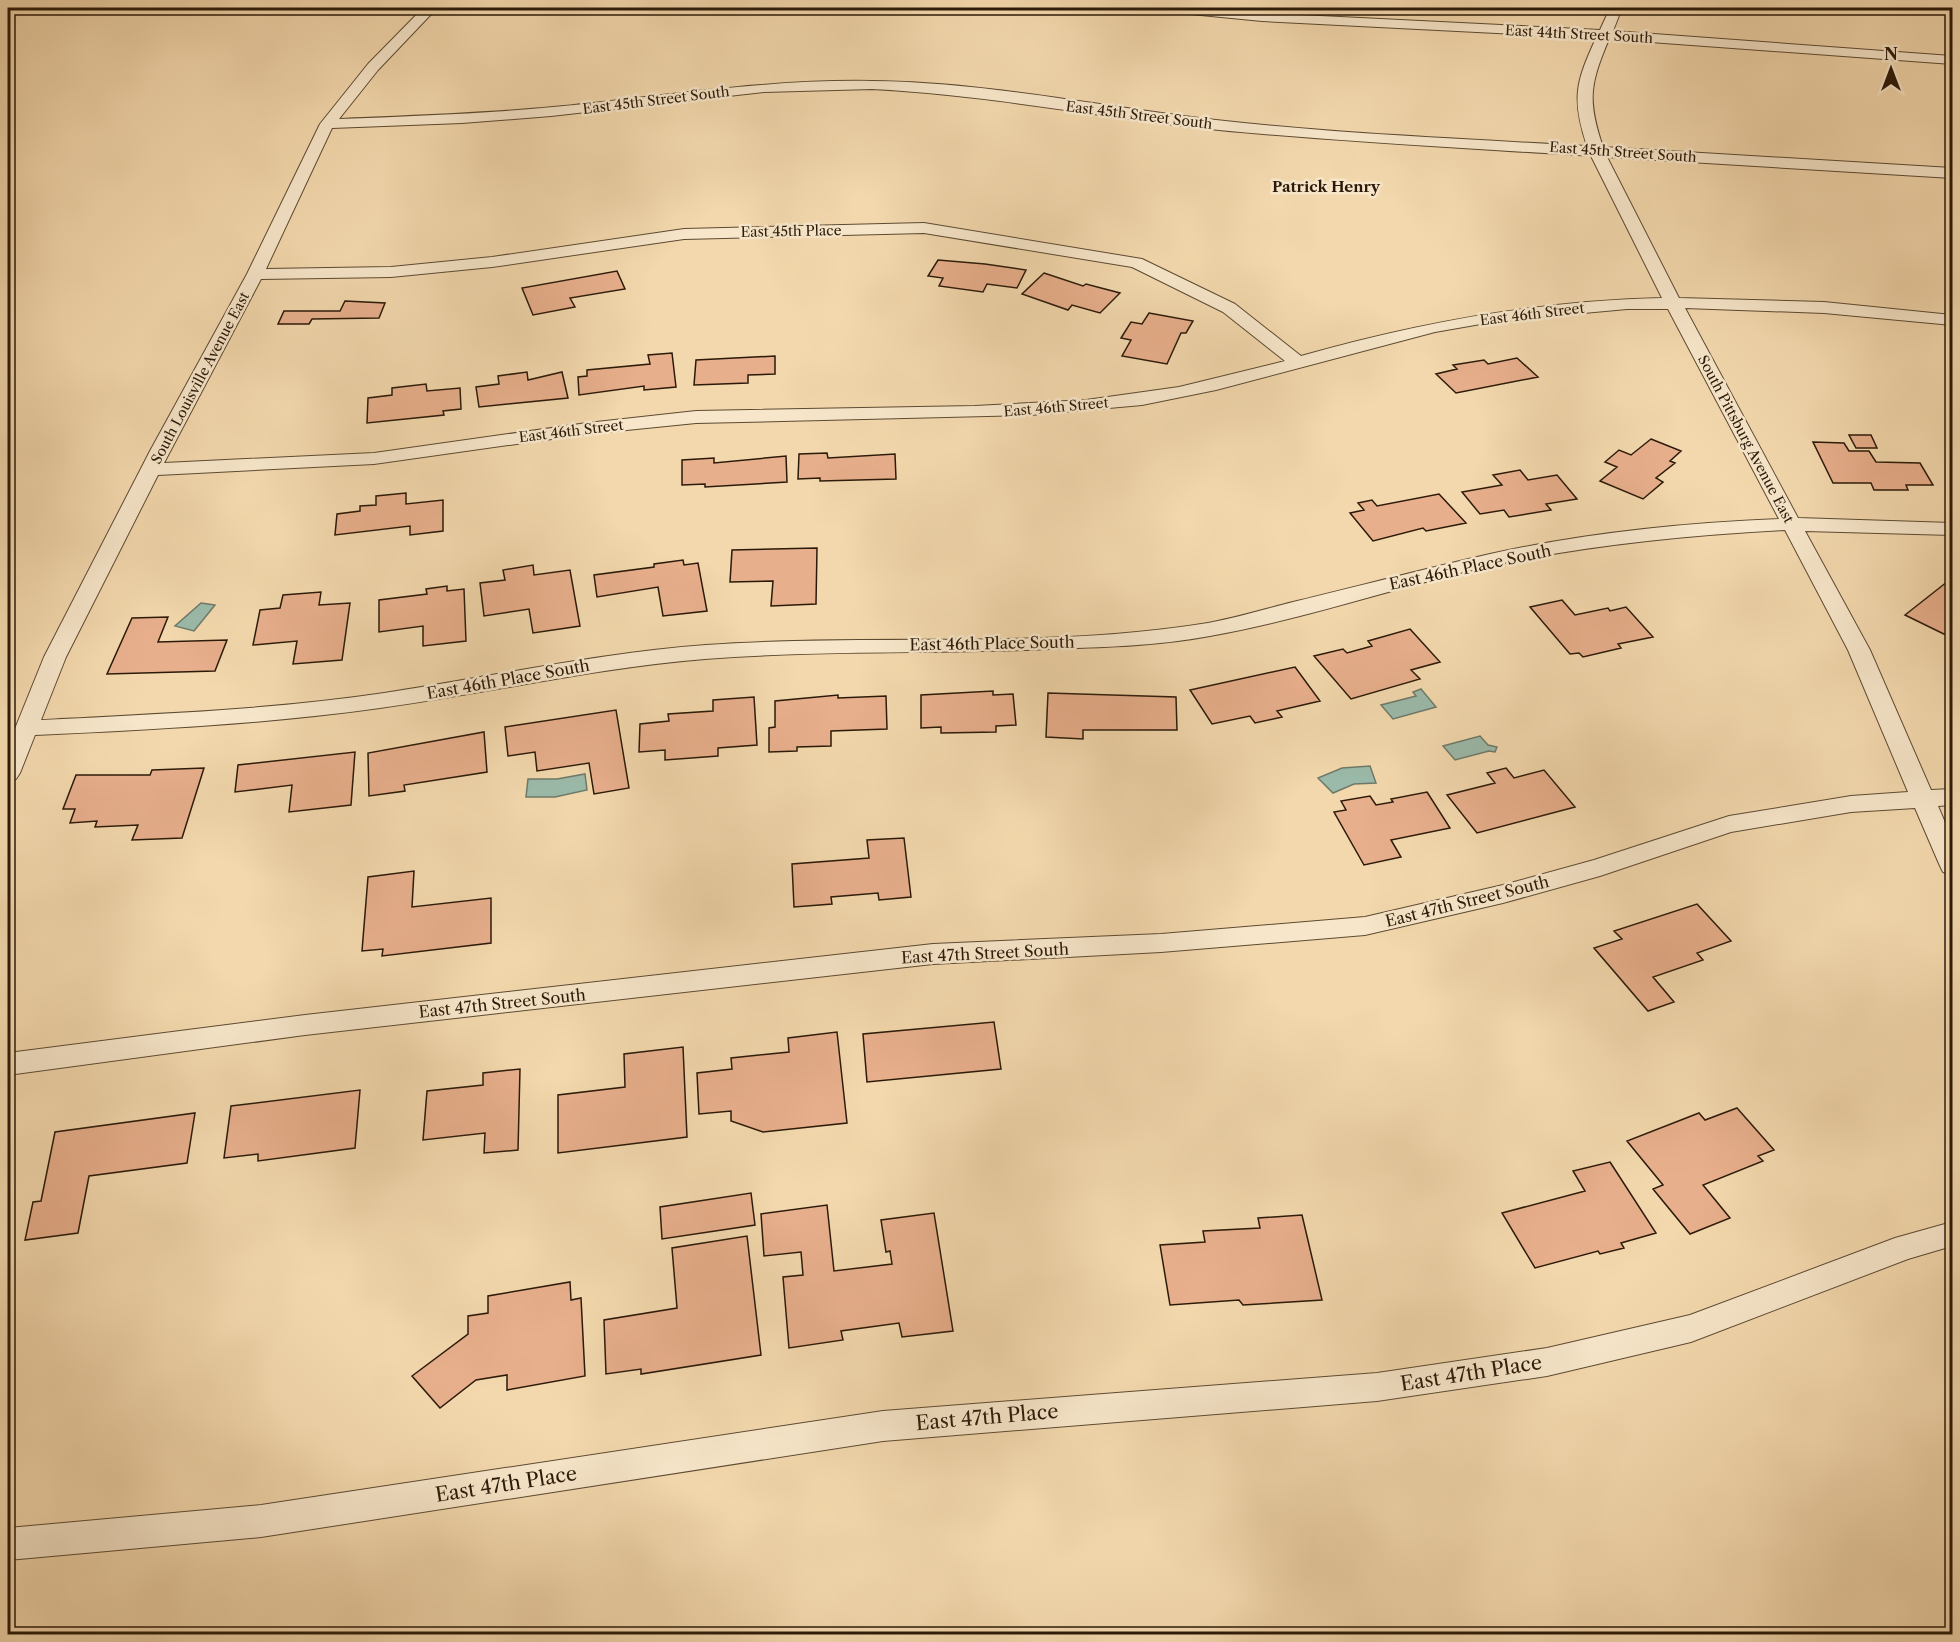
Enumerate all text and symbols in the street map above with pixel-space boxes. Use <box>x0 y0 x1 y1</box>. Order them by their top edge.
street label: East 44th Street South <box>1505 21 1654 47</box>
north arrow <box>1861 39 1921 99</box>
text: N <box>1884 44 1898 64</box>
street label: East 45th Street South <box>582 82 731 118</box>
street label: East 45th Street South <box>1065 97 1214 133</box>
street label: East 45th Street South <box>1549 138 1697 166</box>
district label: Patrick Henry <box>1272 177 1381 196</box>
street label: East 45th Place <box>740 221 842 241</box>
street label: South Louisville Avenue East <box>147 289 253 467</box>
street label: East 46th Street <box>1479 299 1585 329</box>
street label: South Pittsburg Avenue East <box>1694 352 1798 526</box>
street label: East 46th Street <box>1003 393 1109 421</box>
street label: East 46th Street <box>518 416 624 446</box>
street label: East 46th Place South <box>1387 540 1553 594</box>
street label: East 46th Place South <box>909 632 1075 654</box>
street label: East 46th Place South <box>425 655 591 703</box>
street label: East 47th Street South <box>1383 871 1551 931</box>
street label: East 47th Street South <box>901 939 1069 967</box>
street label: East 47th Street South <box>417 984 587 1022</box>
street label: East 47th Place <box>1398 1350 1544 1396</box>
street label: East 47th Place <box>915 1399 1059 1435</box>
street label: East 47th Place <box>433 1461 579 1507</box>

